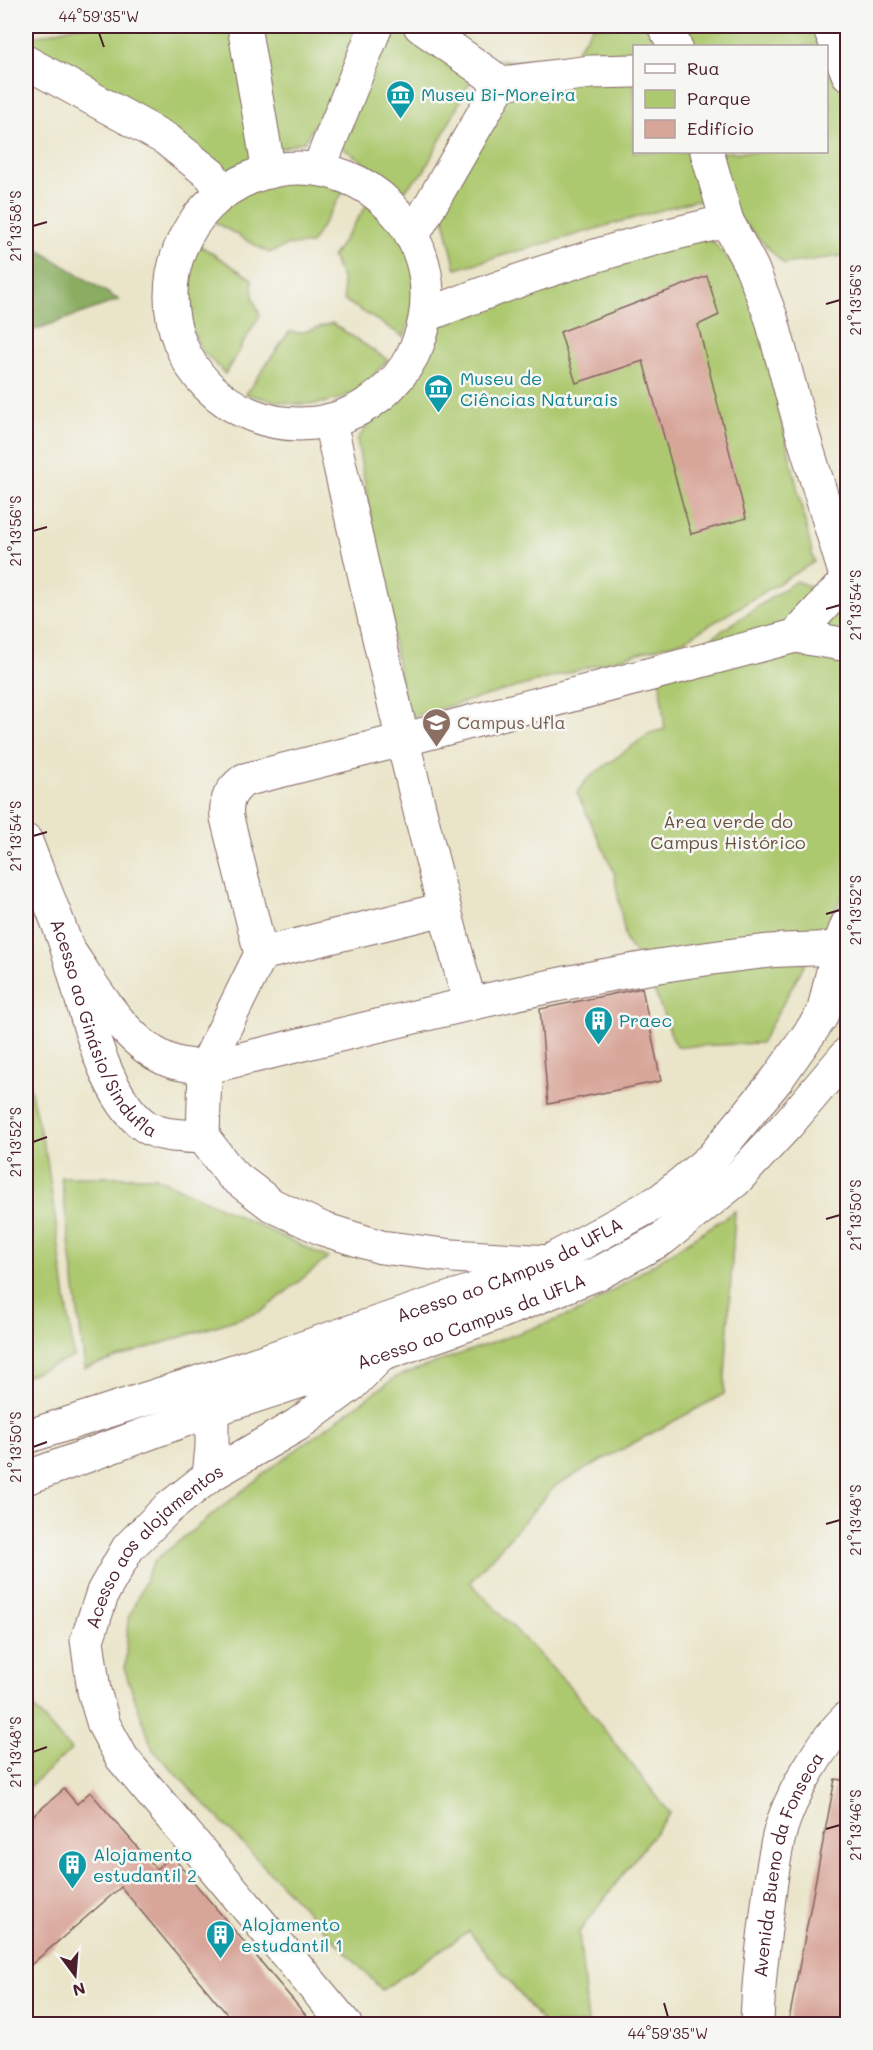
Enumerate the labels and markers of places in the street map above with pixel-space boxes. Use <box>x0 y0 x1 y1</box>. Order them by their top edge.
museum icon: Museu Bi-Moreira <box>384 78 416 120</box>
place label: Museu Bi-Moreira <box>421 82 576 106</box>
place label: Museu de Ciências Naturais <box>460 366 618 411</box>
museum icon: Museu de Ciências Naturais <box>423 372 455 414</box>
school or university icon: Campus Ufla <box>420 706 452 748</box>
place label: Campus Ufla <box>457 710 566 734</box>
building icon: Praec <box>582 1004 614 1046</box>
place label: Praec <box>619 1008 672 1032</box>
place label: Alojamento estudantil 2 <box>93 1842 197 1887</box>
building icon: Alojamento estudantil 2 <box>56 1848 88 1890</box>
place label: Alojamento estudantil 1 <box>241 1912 343 1957</box>
building icon: Alojamento estudantil 1 <box>204 1918 236 1960</box>

